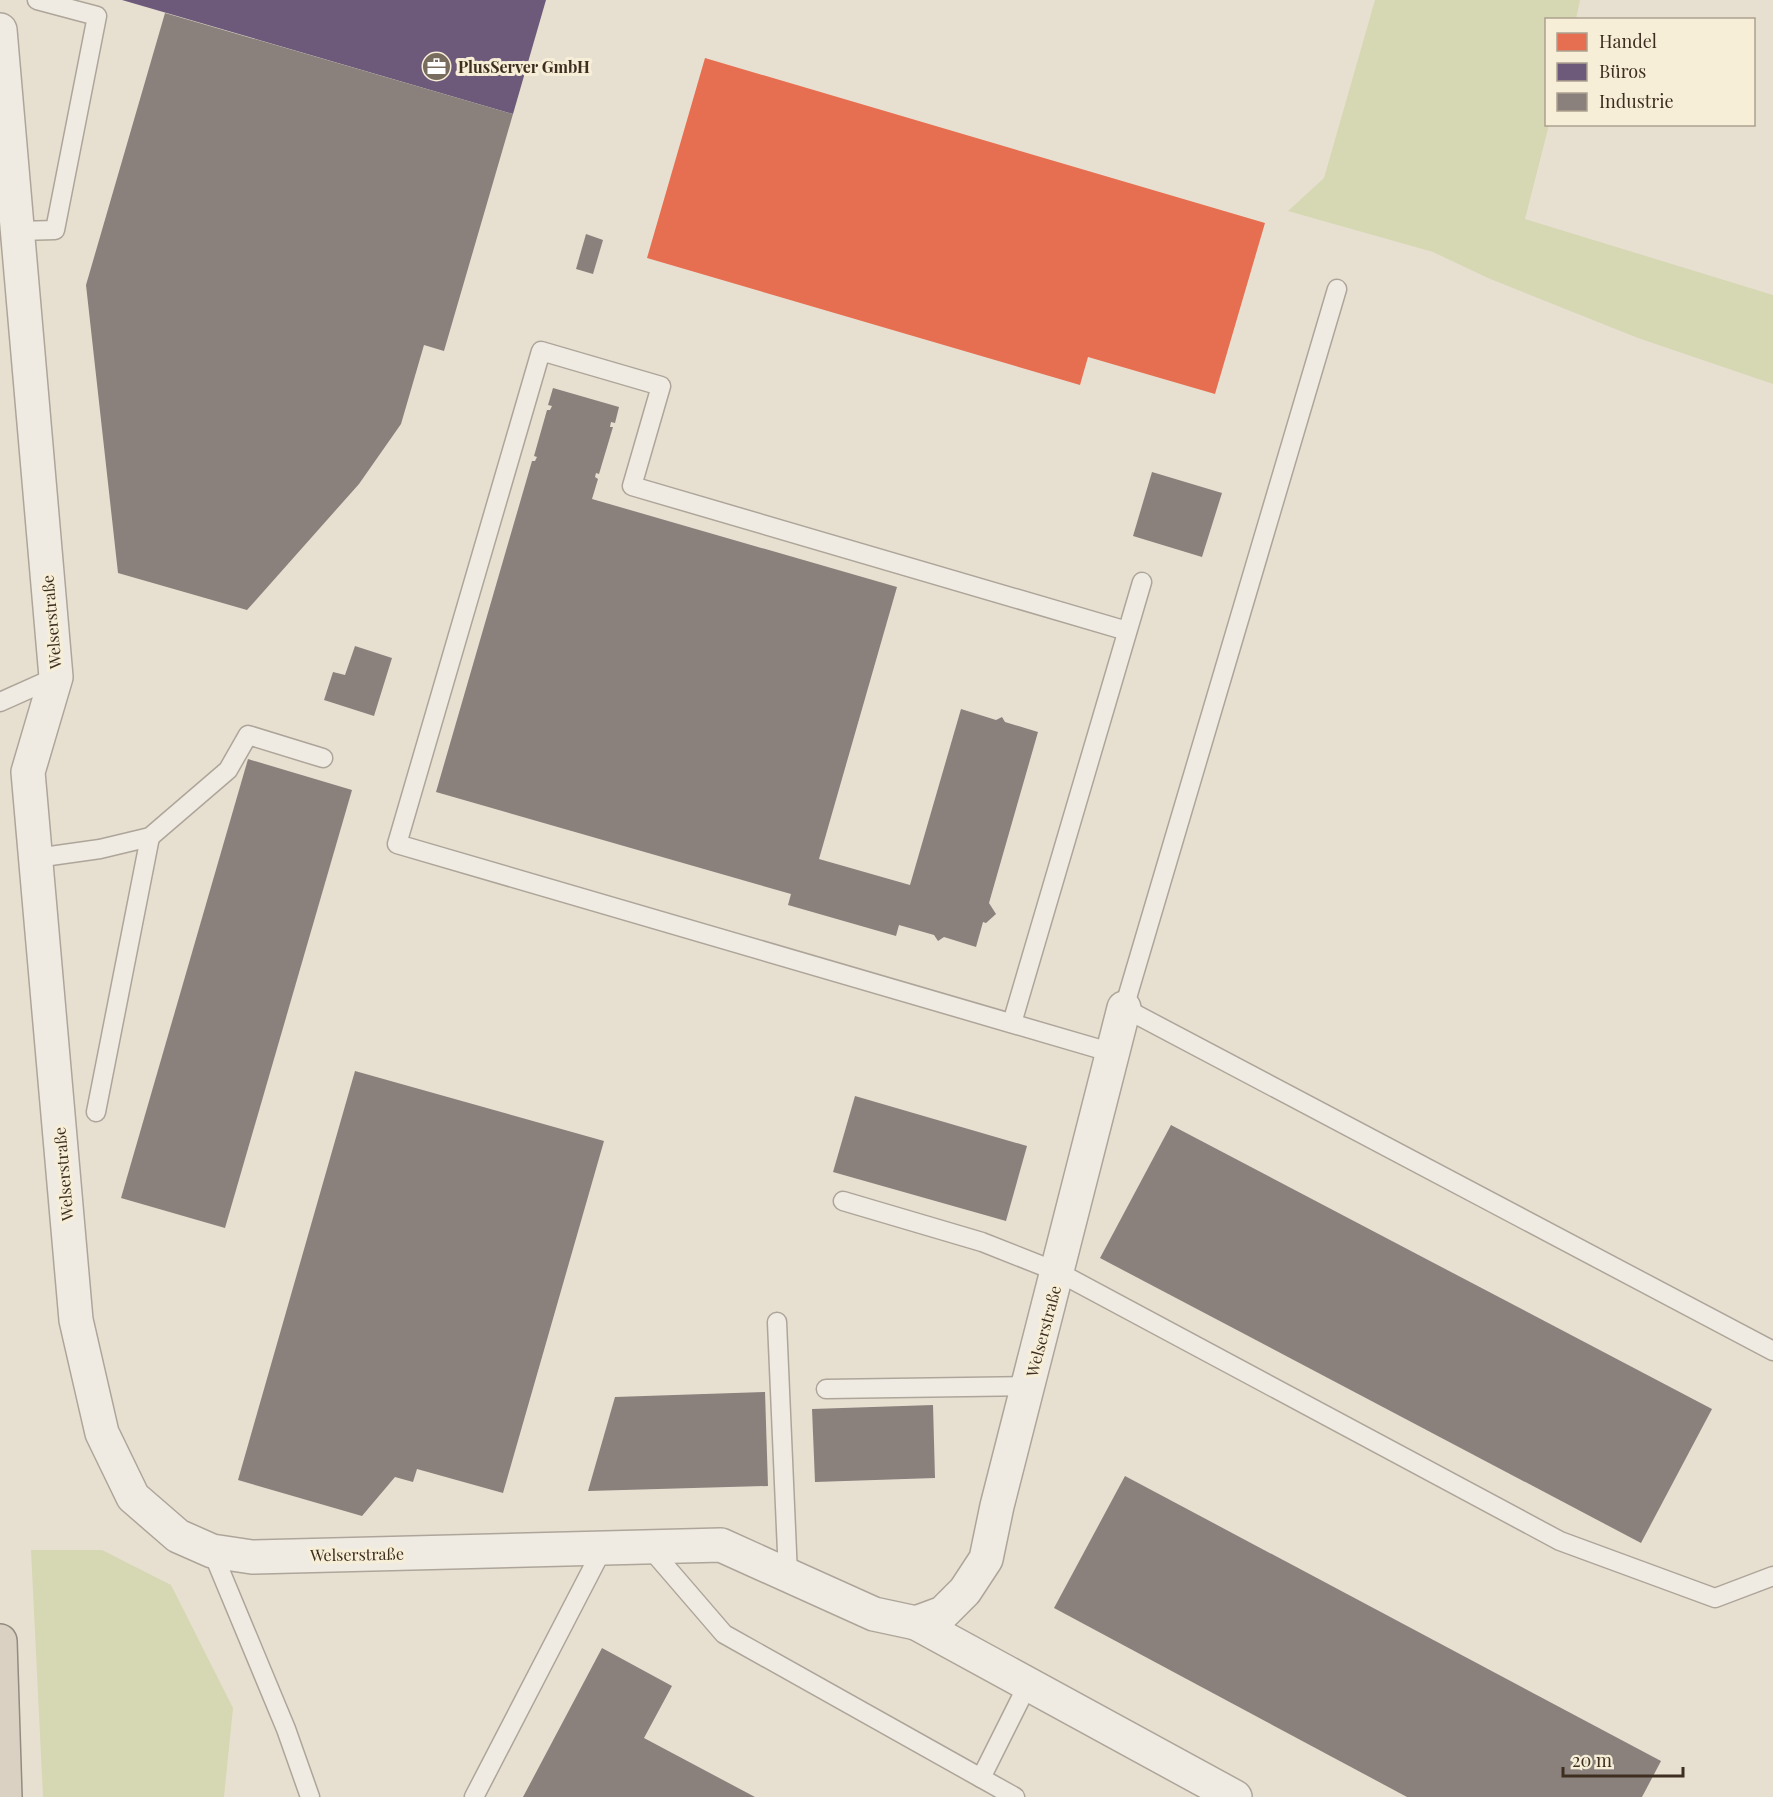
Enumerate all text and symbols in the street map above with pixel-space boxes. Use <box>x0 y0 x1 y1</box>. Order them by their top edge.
legend <box>1545 18 1755 126</box>
text: Handel <box>1599 29 1657 53</box>
office icon: PlusServer GmbH <box>421 50 453 82</box>
place label: PlusServer GmbH <box>458 56 590 77</box>
text: Büros <box>1599 59 1646 83</box>
text: Industrie <box>1599 89 1674 113</box>
street label: Welserstraße <box>36 574 66 671</box>
street label: Welserstraße <box>48 1126 78 1223</box>
street label: Welserstraße <box>1020 1283 1065 1380</box>
street label: Welserstraße <box>309 1543 404 1565</box>
scale bar <box>1563 1740 1683 1778</box>
text: 20 m <box>1572 1748 1612 1772</box>

